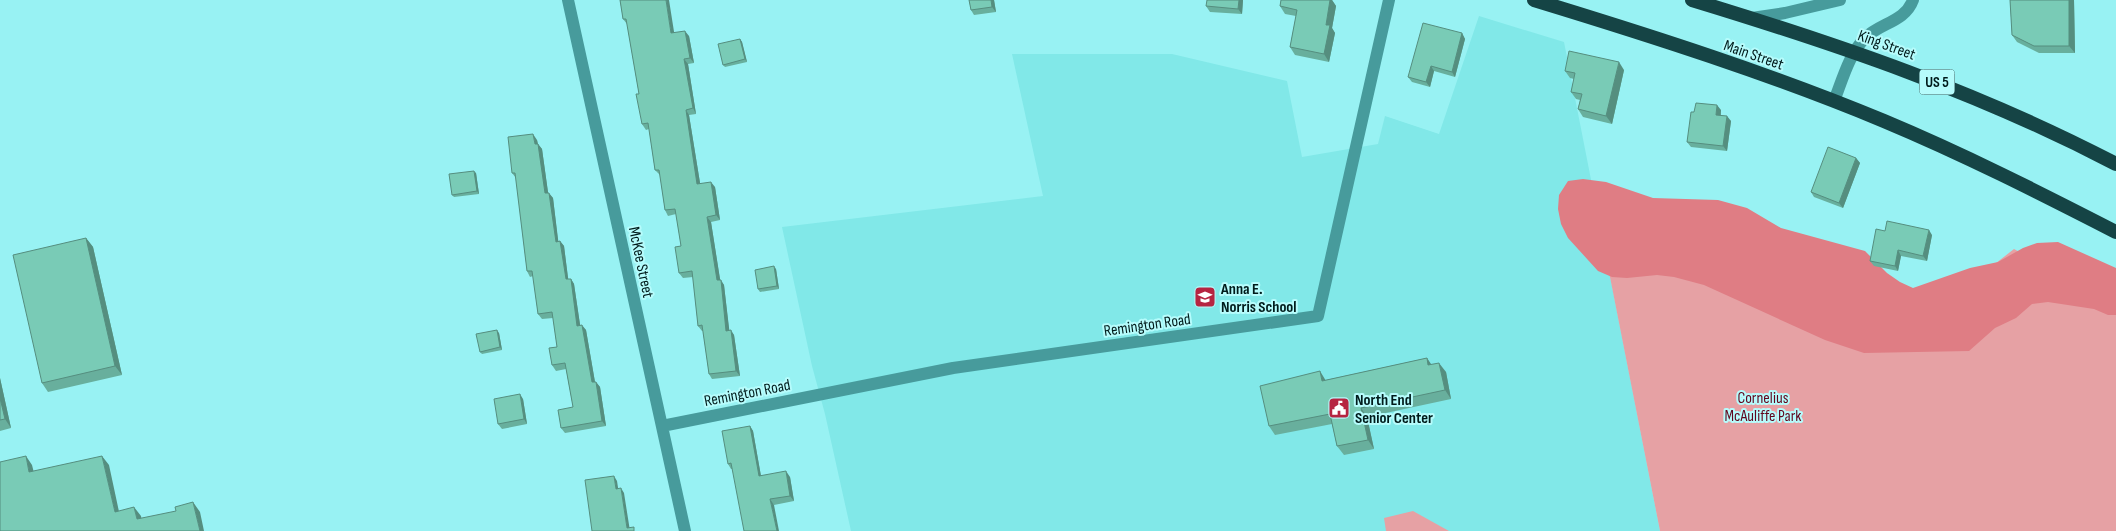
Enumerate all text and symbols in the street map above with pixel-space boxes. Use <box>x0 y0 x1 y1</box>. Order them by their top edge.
street label: King Street <box>1855 26 1918 65</box>
street label: Main Street <box>1721 36 1786 74</box>
road number: US 5 <box>1920 70 1954 94</box>
street label: McKee Street <box>624 225 657 300</box>
place label: Anna E. Norris School <box>1220 280 1297 317</box>
school or university icon: Anna E. Norris School <box>1193 285 1217 309</box>
street label: Remington Road <box>1103 310 1192 341</box>
street label: Remington Road <box>703 376 792 411</box>
park label: Cornelius McAuliffe Park <box>1725 389 1801 426</box>
place label: North End Senior Center <box>1355 391 1433 428</box>
public building icon: North End Senior Center <box>1327 396 1351 420</box>

